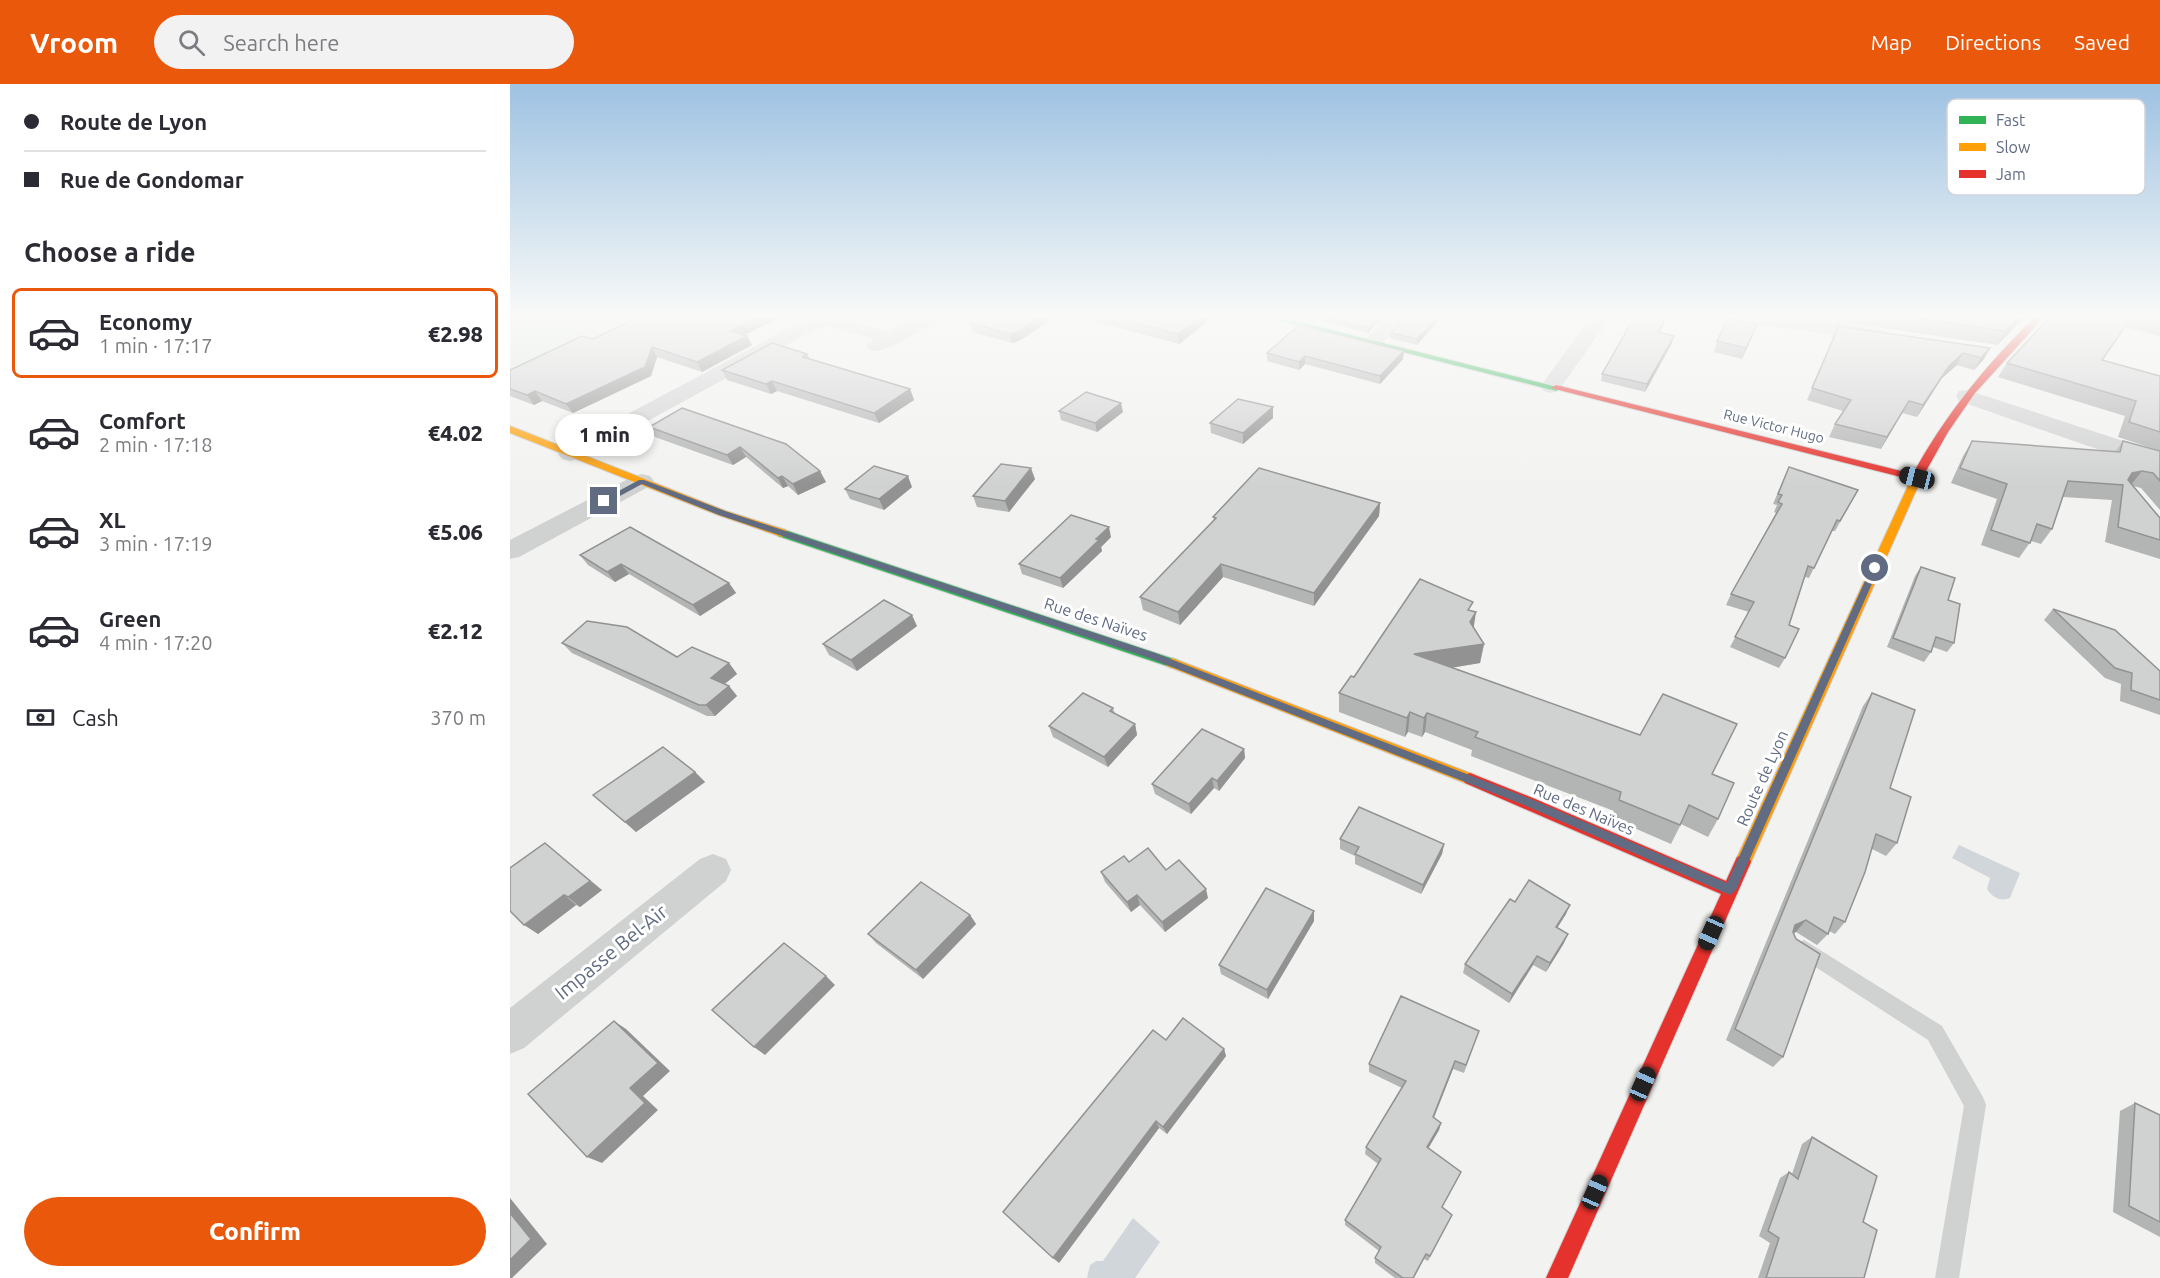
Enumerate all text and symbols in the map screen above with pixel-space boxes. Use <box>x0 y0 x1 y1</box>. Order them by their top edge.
search box <box>154 15 574 69</box>
icon: search <box>175 26 208 59</box>
text: Vroom <box>30 27 118 58</box>
text: Search here <box>223 30 339 55</box>
text: Map <box>1871 30 1912 54</box>
text: Directions <box>1945 30 2041 54</box>
text: Saved <box>2074 30 2130 54</box>
legend <box>1947 99 2145 195</box>
text: Route de Lyon <box>60 109 207 134</box>
text: Fast <box>1996 111 2026 129</box>
text: Slow <box>1996 138 2031 156</box>
text: Jam <box>1996 165 2026 183</box>
text: Rue de Gondomar <box>60 167 244 192</box>
text: Choose a ride <box>24 237 196 267</box>
icon: car <box>27 306 81 360</box>
text: Economy <box>99 309 192 334</box>
text: €2.98 <box>428 321 483 346</box>
text: 1 min · 17:17 <box>99 334 213 357</box>
icon: car <box>27 405 81 459</box>
street label: Rue Victor Hugo <box>1722 406 1826 446</box>
text: Comfort <box>99 408 186 433</box>
callout: 1 min <box>554 414 654 456</box>
text: €4.02 <box>428 420 483 445</box>
text: 1 min <box>579 423 630 446</box>
text: 2 min · 17:18 <box>99 433 213 456</box>
car <box>1897 465 1937 491</box>
route end <box>590 487 617 514</box>
icon: car <box>27 504 81 558</box>
text: XL <box>99 507 126 532</box>
text: €5.06 <box>428 519 483 544</box>
text: 3 min · 17:19 <box>99 532 213 555</box>
route start <box>1861 554 1888 581</box>
street label: Rue des Naïves <box>1042 594 1150 644</box>
icon: car <box>27 603 81 657</box>
text: Green <box>99 606 161 631</box>
text: €2.12 <box>428 618 483 643</box>
text: 4 min · 17:20 <box>99 631 213 654</box>
icon: cash <box>24 701 57 734</box>
text: Cash <box>72 705 119 730</box>
text: 370 m <box>430 706 486 729</box>
street label: Route de Lyon <box>1733 727 1791 829</box>
street label: Rue des Naïves <box>1531 780 1637 838</box>
street label: Impasse Bel-Air <box>550 899 672 1004</box>
car <box>1695 913 1727 953</box>
car <box>1627 1064 1659 1104</box>
car <box>1579 1172 1611 1212</box>
button: Confirm <box>24 1197 486 1266</box>

